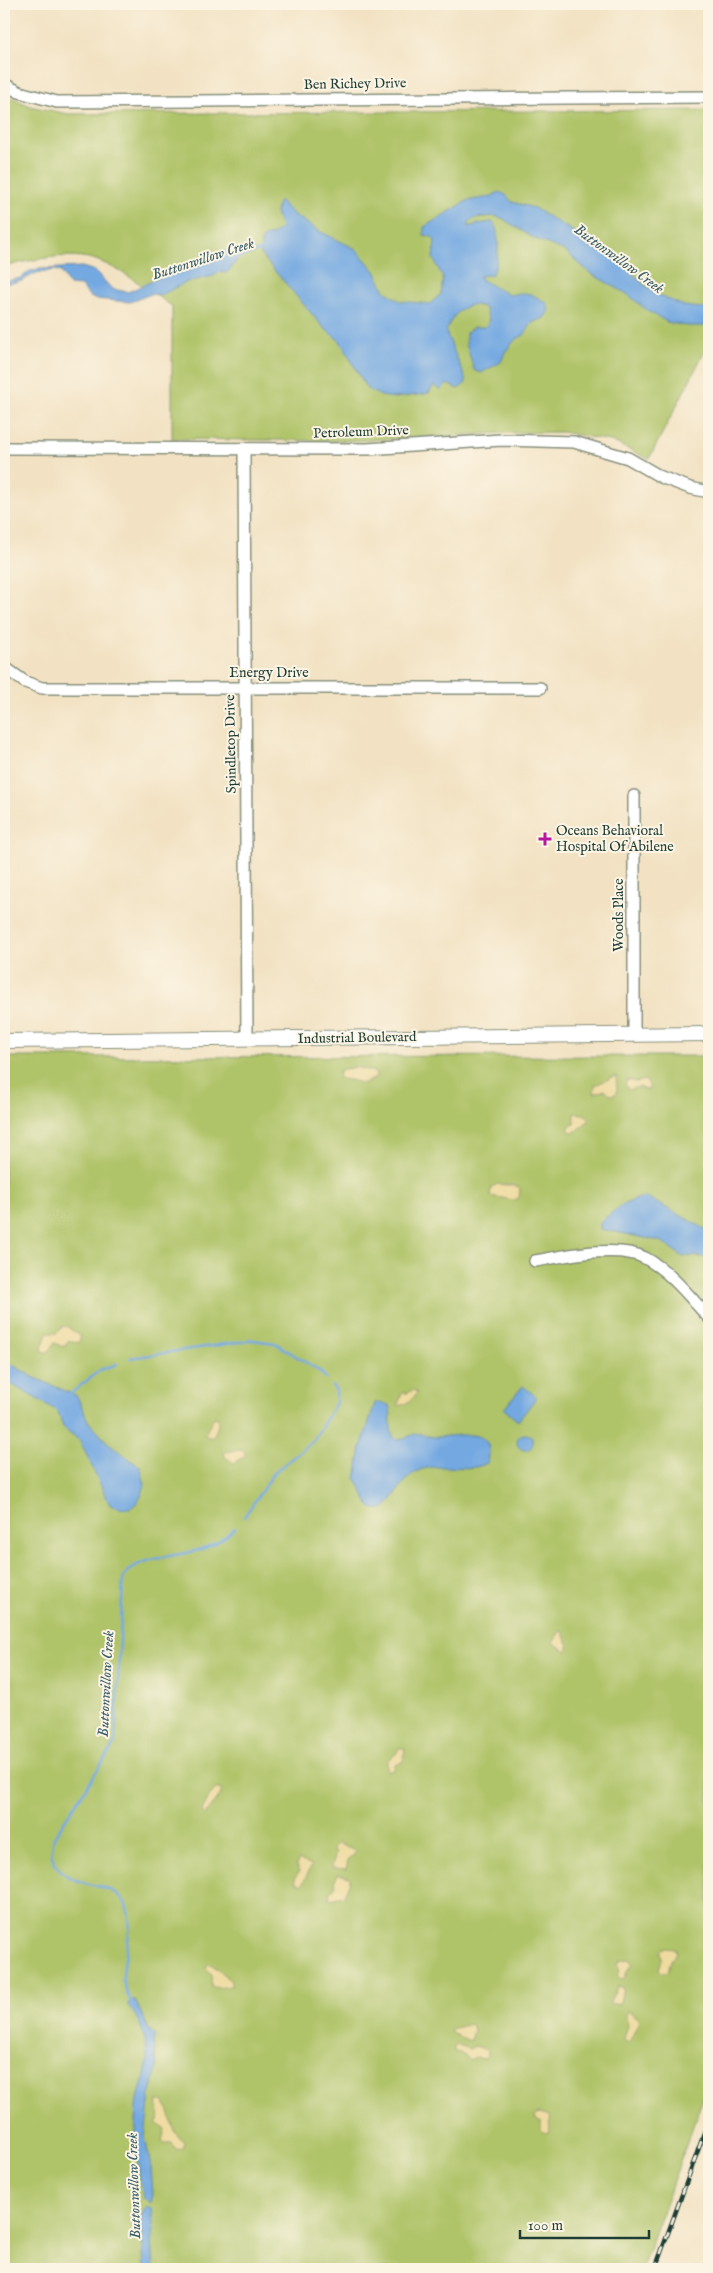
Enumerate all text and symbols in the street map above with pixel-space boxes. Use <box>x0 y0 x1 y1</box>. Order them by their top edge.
street label: Ben Richey Drive <box>303 74 407 94</box>
water label: Buttonwillow Creek <box>570 220 668 298</box>
water label: Buttonwillow Creek <box>149 234 257 284</box>
street label: Petroleum Drive <box>313 421 410 443</box>
street label: Energy Drive <box>229 664 309 682</box>
street label: Spindletop Drive <box>221 694 241 794</box>
place label: Oceans Behavioral Hospital Of Abilene <box>556 822 674 856</box>
marker: Oceans Behavioral Hospital Of Abilene <box>538 832 552 846</box>
street label: Woods Place <box>610 878 628 952</box>
street label: Industrial Boulevard <box>297 1028 417 1048</box>
water label: Buttonwillow Creek <box>94 1630 118 1738</box>
water label: Buttonwillow Creek <box>123 2132 145 2240</box>
scale bar <box>520 2208 649 2240</box>
text: 100 m <box>528 2216 564 2235</box>

